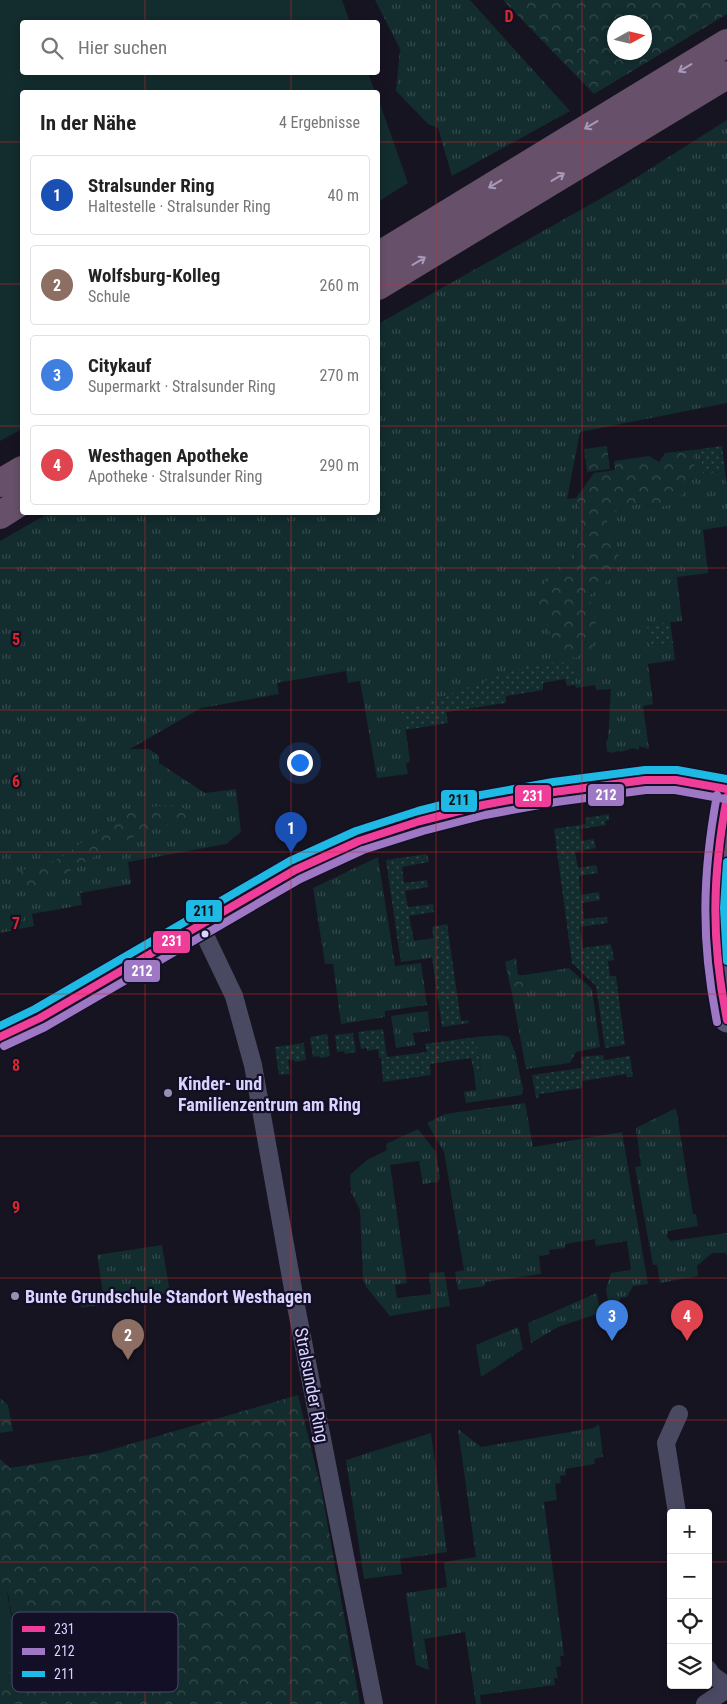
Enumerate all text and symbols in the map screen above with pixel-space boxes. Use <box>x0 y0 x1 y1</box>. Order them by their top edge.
text: D <box>504 7 514 26</box>
north arrow <box>607 15 652 60</box>
search box <box>20 20 380 75</box>
icon: search <box>38 34 66 62</box>
text: Hier suchen <box>78 36 167 59</box>
one-way arrow <box>679 64 693 74</box>
text: In der Nähe <box>40 111 136 135</box>
text: 4 Ergebnisse <box>279 113 360 132</box>
one-way arrow <box>585 120 599 130</box>
one-way arrow <box>551 171 565 181</box>
text: Stralsunder Ring <box>88 174 215 197</box>
one-way arrow <box>488 178 502 189</box>
text: 1 <box>53 186 61 205</box>
text: 40 m <box>327 186 359 205</box>
text: Haltestelle · Stralsunder Ring <box>88 197 271 216</box>
one-way arrow <box>412 255 426 265</box>
text: Wolfsburg-Kolleg <box>88 264 220 287</box>
text: 2 <box>53 276 61 295</box>
text: 260 m <box>320 276 359 295</box>
text: Schule <box>88 287 130 306</box>
text: Citykauf <box>88 354 152 377</box>
text: 3 <box>53 366 61 385</box>
text: 270 m <box>320 366 359 385</box>
text: Supermarkt · Stralsunder Ring <box>88 377 276 396</box>
text: Westhagen Apotheke <box>88 444 248 467</box>
text: 4 <box>53 456 61 475</box>
text: 290 m <box>320 456 359 475</box>
text: Apotheke · Stralsunder Ring <box>88 467 262 486</box>
text: 5 <box>12 630 20 649</box>
your location <box>287 750 313 776</box>
text: 6 <box>12 772 20 791</box>
line badge: 212 <box>587 783 625 807</box>
line badge: 231 <box>514 784 552 808</box>
text: 212 <box>595 787 617 803</box>
text: 231 <box>522 788 544 804</box>
line badge: 211 <box>440 789 478 813</box>
text: 211 <box>448 792 470 808</box>
pin: 1 <box>275 812 307 853</box>
line badge: 211 <box>185 899 223 923</box>
text: 211 <box>193 903 215 919</box>
text: 7 <box>12 914 20 933</box>
unlabelled marker <box>200 929 210 939</box>
line badge: 231 <box>152 930 191 954</box>
text: 231 <box>161 933 183 949</box>
line badge: 212 <box>123 959 161 983</box>
text: 212 <box>131 963 153 979</box>
text: 8 <box>12 1056 20 1075</box>
place label: Kinder- und Familienzentrum am Ring <box>178 1073 361 1115</box>
marker: Kinder- und Familienzentrum am Ring <box>162 1087 174 1099</box>
text: 9 <box>12 1198 20 1217</box>
place label: Bunte Grundschule Standort Westhagen <box>25 1286 312 1307</box>
marker: Bunte Grundschule Standort Westhagen <box>9 1290 21 1302</box>
pin: 3 <box>596 1300 628 1341</box>
pin: 4 <box>671 1300 703 1341</box>
pin: 2 <box>112 1319 144 1360</box>
street label: Stralsunder Ring <box>291 1326 333 1444</box>
map controls <box>667 1509 712 1689</box>
button: + <box>667 1509 712 1554</box>
button: − <box>667 1554 712 1599</box>
button: locate <box>667 1599 712 1644</box>
legend <box>12 1612 178 1692</box>
text: 231 <box>54 1621 75 1637</box>
text: 212 <box>54 1643 75 1659</box>
button: layers <box>667 1644 712 1689</box>
text: 211 <box>54 1666 75 1682</box>

